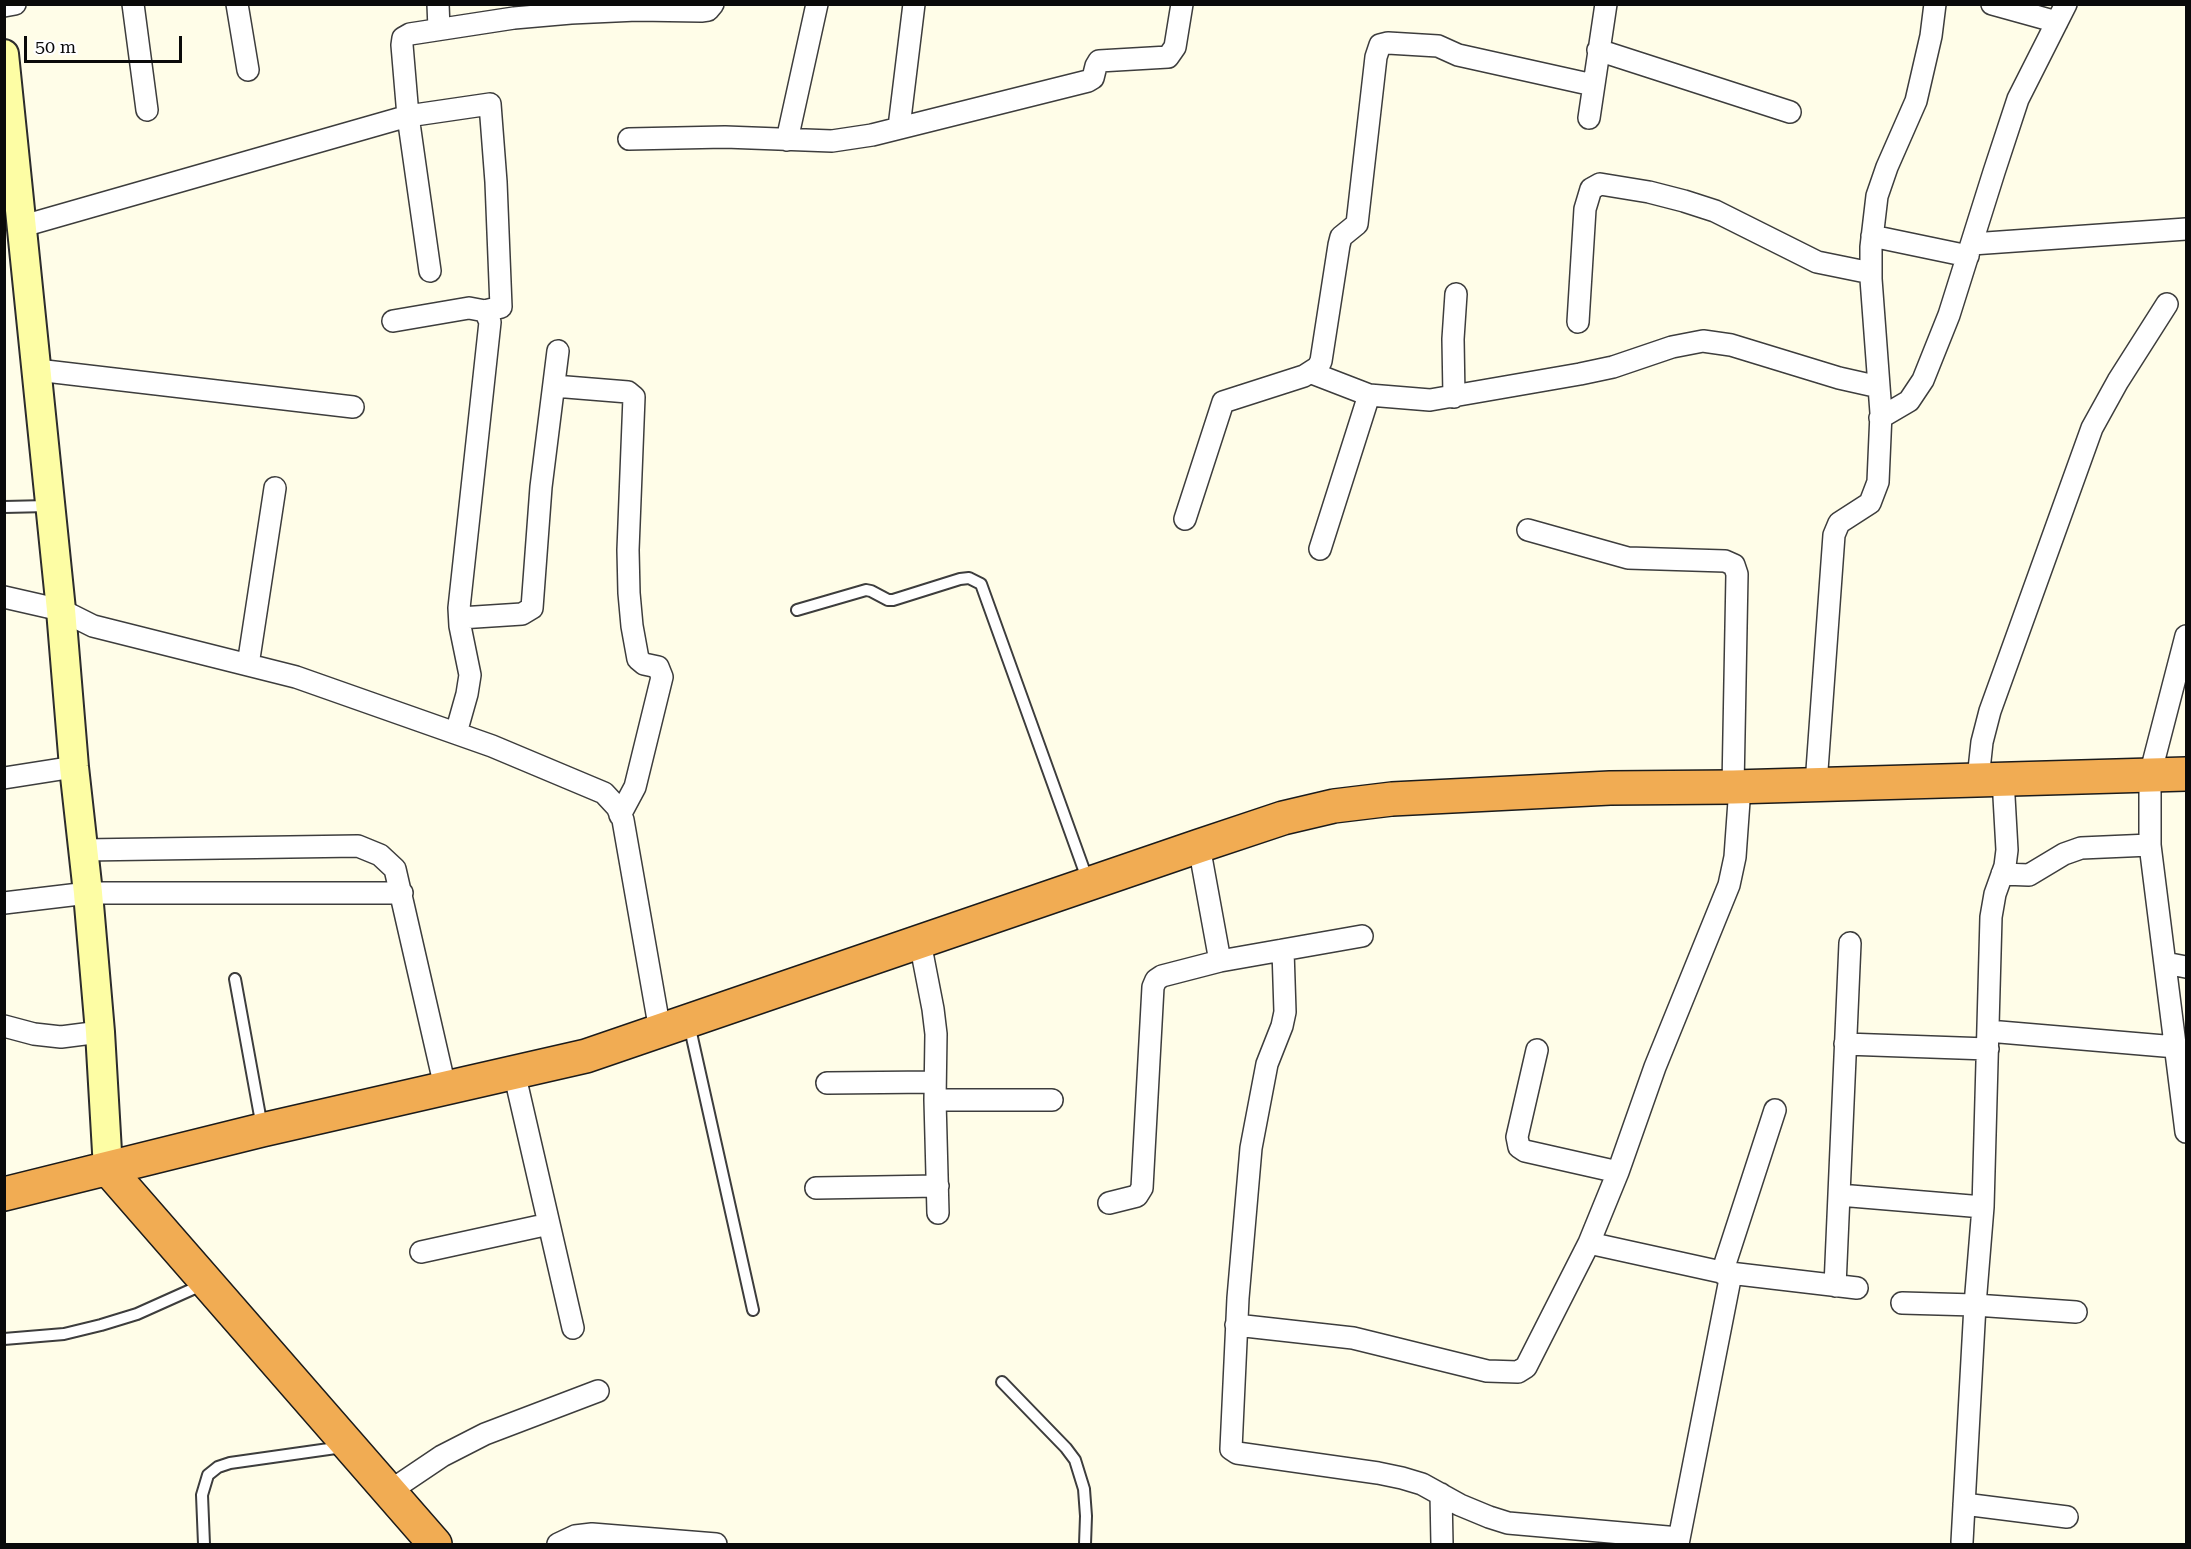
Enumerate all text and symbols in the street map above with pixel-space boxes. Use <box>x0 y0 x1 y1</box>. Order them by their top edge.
scale bar <box>27 24 184 62</box>
text: 50 m <box>35 36 76 57</box>

